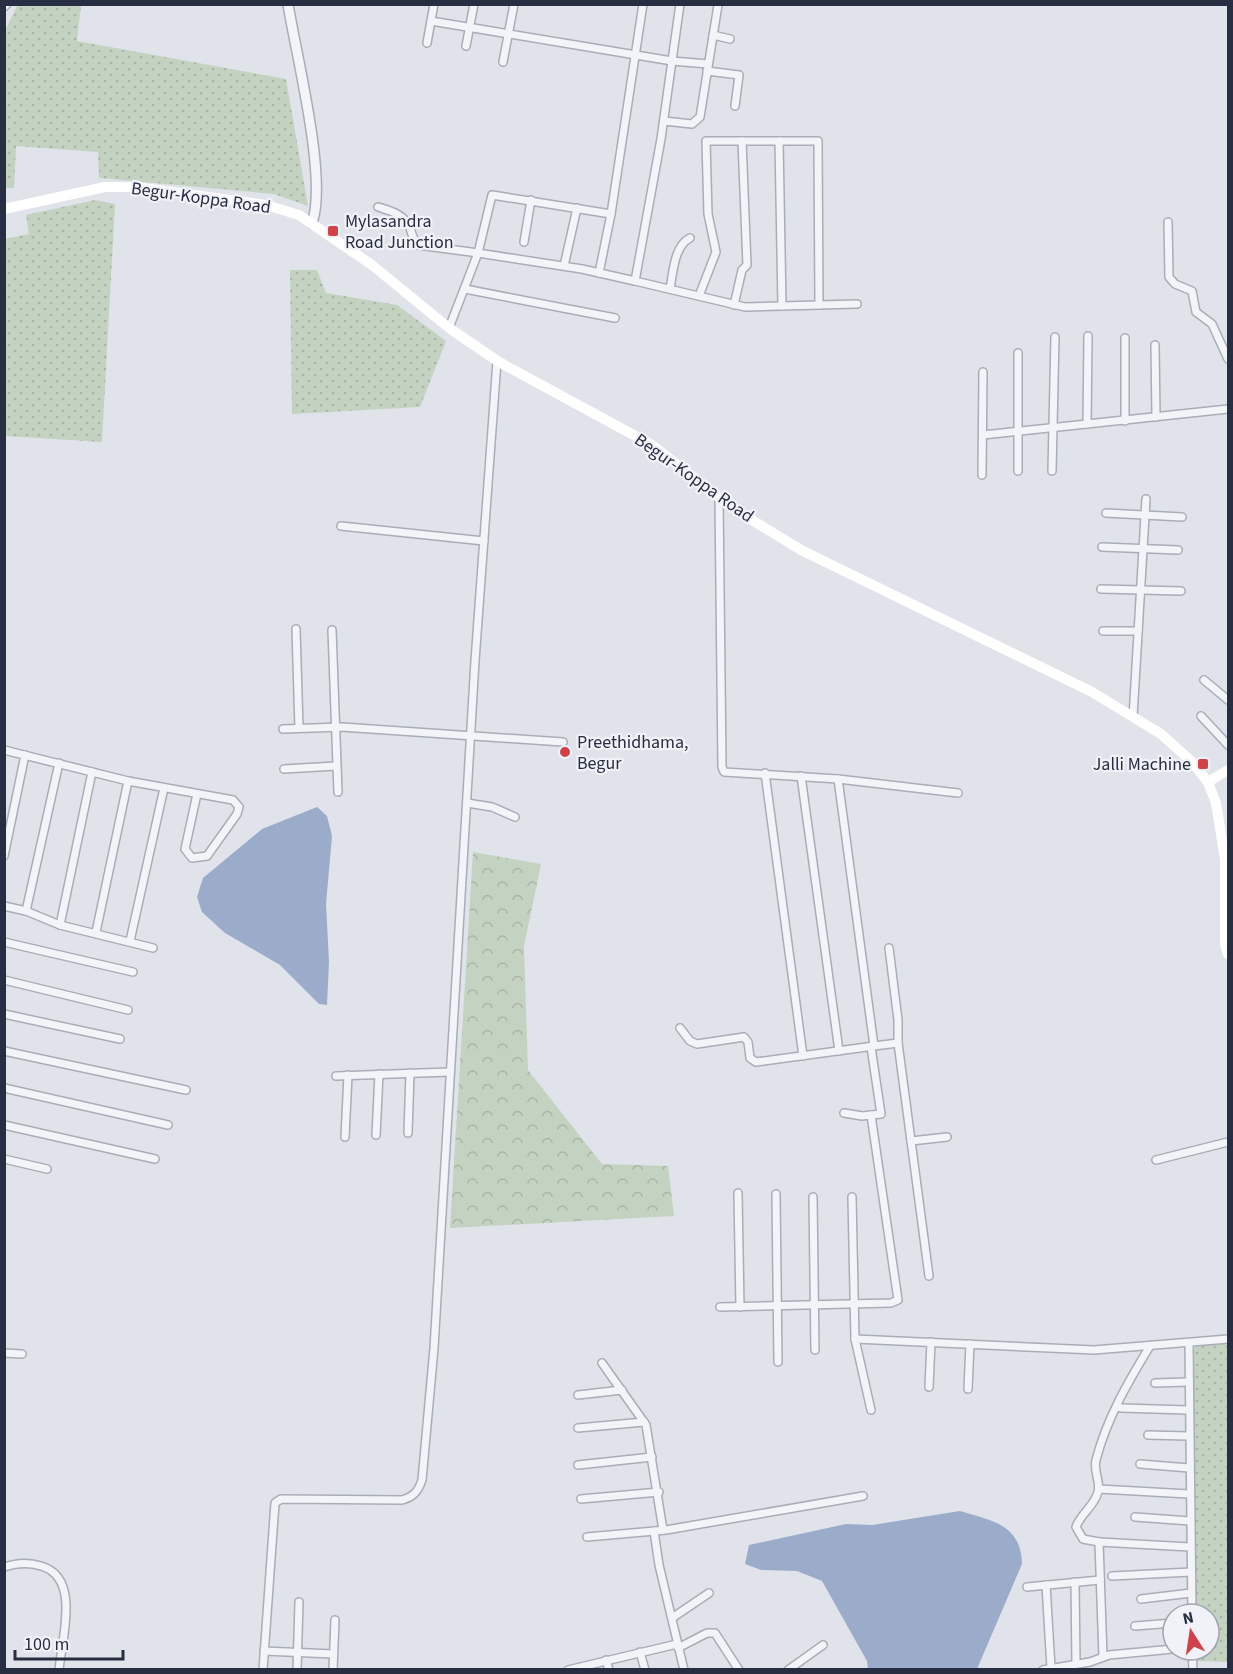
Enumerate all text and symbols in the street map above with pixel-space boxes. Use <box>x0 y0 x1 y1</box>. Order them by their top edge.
street label: Begur-Koppa Road <box>130 176 272 220</box>
place label: Mylasandra Road Junction <box>345 209 454 255</box>
marker: Mylasandra Road Junction <box>326 224 340 238</box>
street label: Begur-Koppa Road <box>629 427 759 529</box>
place label: Preethidhama, Begur <box>577 730 689 776</box>
marker: Preethidhama, Begur <box>558 745 572 759</box>
place label: Jalli Machine <box>1093 752 1191 777</box>
marker: Jalli Machine <box>1196 757 1210 771</box>
north arrow <box>1161 1602 1221 1662</box>
text: N <box>1181 1606 1196 1630</box>
scale bar <box>15 1623 123 1661</box>
text: 100 m <box>24 1632 69 1657</box>

